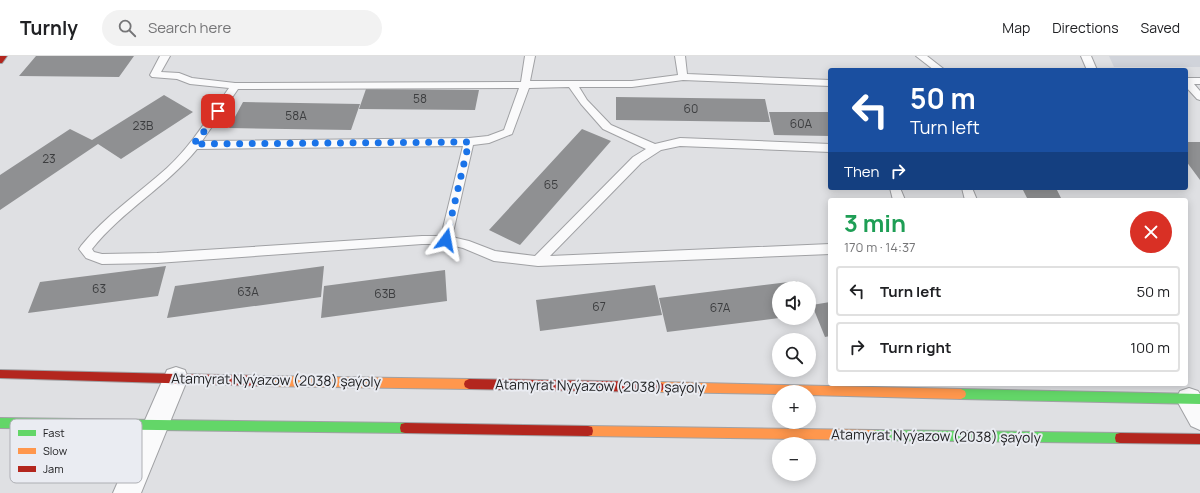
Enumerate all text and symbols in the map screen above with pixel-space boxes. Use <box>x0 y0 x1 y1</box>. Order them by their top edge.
search box <box>102 10 382 46</box>
text: Turnly <box>20 15 78 41</box>
icon: search <box>116 17 138 39</box>
text: Search here <box>148 17 231 38</box>
text: Map <box>1002 18 1030 37</box>
text: Directions <box>1052 18 1119 37</box>
text: Saved <box>1141 18 1180 37</box>
text: 50 m <box>910 79 976 117</box>
icon: left <box>844 84 896 136</box>
house number: 58 <box>413 90 427 107</box>
pin <box>201 94 235 128</box>
icon: arrive <box>207 100 229 122</box>
house number: 60 <box>684 100 698 117</box>
house number: 58A <box>285 107 307 124</box>
house number: 60A <box>790 115 813 132</box>
text: Turn left <box>910 115 980 139</box>
house number: 23B <box>133 117 153 134</box>
house number: 23 <box>42 150 56 167</box>
icon: right <box>887 160 909 182</box>
text: Then <box>844 161 879 182</box>
house number: 65 <box>544 176 558 193</box>
text: 3 min <box>844 206 906 239</box>
button: close <box>1130 211 1172 253</box>
position arrow <box>425 219 467 261</box>
text: 170 m · 14:37 <box>844 238 916 256</box>
house number: 63 <box>92 280 106 297</box>
icon: left <box>846 280 868 302</box>
map controls <box>772 281 816 481</box>
button: sound <box>772 281 816 325</box>
text: Turn left <box>880 281 942 302</box>
text: 50 m <box>1136 281 1170 302</box>
house number: 63A <box>237 283 259 300</box>
house number: 63B <box>374 285 396 302</box>
house number: 67 <box>592 298 606 315</box>
house number: 67A <box>710 299 731 316</box>
button: search <box>772 333 816 377</box>
icon: right <box>846 336 868 358</box>
text: Turn right <box>880 337 951 358</box>
text: 100 m <box>1130 337 1170 358</box>
street label: Atamyrat Nyýazow (2038) şaýoly <box>171 368 382 391</box>
street label: Atamyrat Nyýazow (2038) şaýoly <box>495 374 706 397</box>
button: + <box>772 385 816 429</box>
legend <box>10 419 142 483</box>
street label: Atamyrat Nyýazow (2038) şaýoly <box>831 424 1042 447</box>
text: Fast <box>43 425 65 440</box>
button: − <box>772 437 816 481</box>
text: Slow <box>43 443 68 458</box>
text: Jam <box>43 461 64 476</box>

